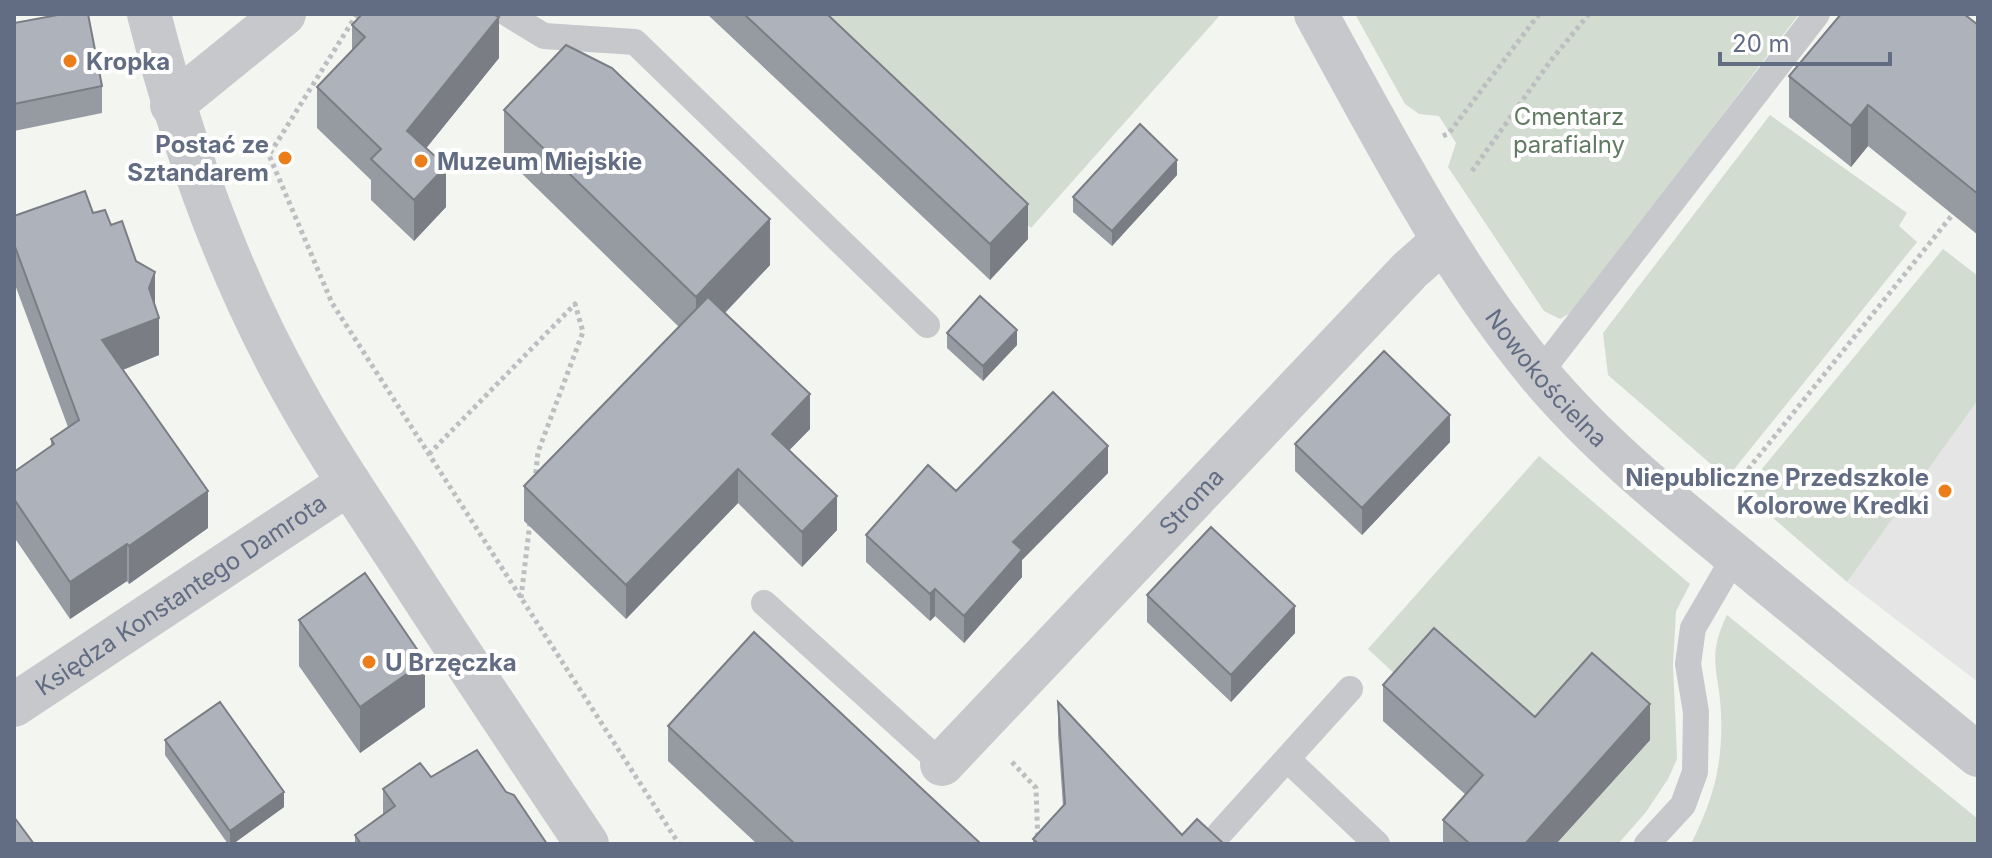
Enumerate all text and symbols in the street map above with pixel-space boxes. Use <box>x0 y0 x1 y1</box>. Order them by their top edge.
scale bar <box>1720 16 1890 66</box>
text: 20 m <box>1732 29 1790 58</box>
place label: Kropka <box>86 47 170 76</box>
marker: Kropka <box>61 52 79 70</box>
park label: Cmentarz parafialny <box>1513 102 1625 159</box>
place label: Postać ze Sztandarem <box>127 130 269 187</box>
place label: Muzeum Miejskie <box>437 147 642 176</box>
marker: Postać ze Sztandarem <box>276 149 294 167</box>
marker: Muzeum Miejskie <box>412 152 430 170</box>
street label: Nowokościelna <box>1480 303 1613 453</box>
street label: Stroma <box>1153 462 1229 541</box>
place label: Niepubliczne Przedszkole Kolorowe Kredki <box>1625 463 1929 520</box>
marker: Niepubliczne Przedszkole Kolorowe Kredki <box>1936 482 1954 500</box>
street label: Księdza Konstantego Damrota <box>30 488 332 701</box>
place label: U Brzęczka <box>385 648 517 677</box>
marker: U Brzęczka <box>360 653 378 671</box>

